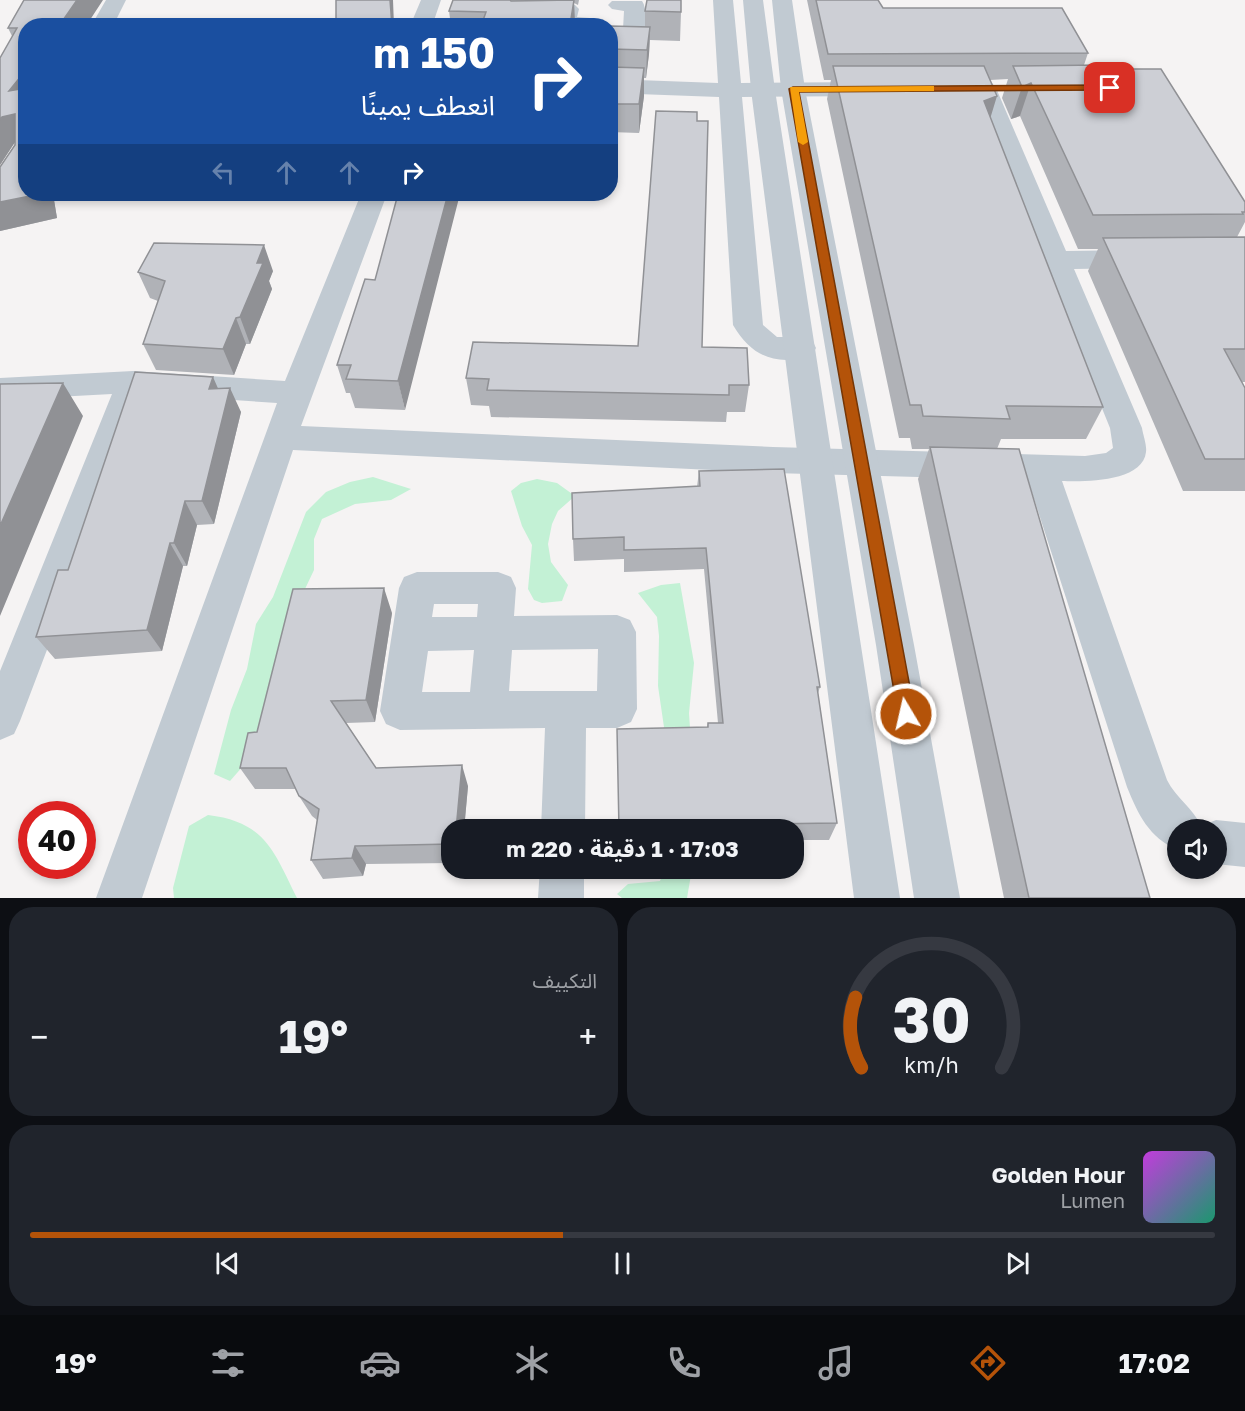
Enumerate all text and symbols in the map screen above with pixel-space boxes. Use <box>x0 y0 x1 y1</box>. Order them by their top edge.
text: 150 m <box>373 27 495 77</box>
icon: right <box>516 42 594 120</box>
pin <box>1084 62 1135 113</box>
icon: arrive <box>1093 71 1126 104</box>
text: انعطف يمينًا <box>361 89 495 121</box>
icon: left <box>207 156 240 189</box>
icon: ahead <box>270 156 303 189</box>
icon: ahead <box>333 156 366 189</box>
icon: right <box>396 156 429 189</box>
position arrow <box>874 682 938 746</box>
speed limit sign: 40 <box>18 801 96 879</box>
map controls <box>1167 819 1227 879</box>
button: sound <box>1167 819 1227 879</box>
text: 17:03 · 1 دقيقة · 220 m <box>506 835 739 862</box>
text: التكييف <box>533 968 597 992</box>
text: 30 <box>892 981 971 1056</box>
text: 19° <box>279 1009 348 1063</box>
text: − <box>30 1017 48 1056</box>
text: + <box>579 1017 597 1056</box>
text: km/h <box>904 1053 959 1079</box>
text: Golden Hour <box>991 1161 1125 1188</box>
text: Lumen <box>1060 1188 1125 1212</box>
icon: previous <box>211 1247 244 1280</box>
icon: pause <box>606 1247 639 1280</box>
icon: next <box>1001 1247 1034 1280</box>
icon: filters <box>207 1342 249 1384</box>
icon: car <box>359 1342 401 1384</box>
icon: climate <box>511 1342 553 1384</box>
icon: phone <box>663 1342 705 1384</box>
icon: music <box>815 1342 857 1384</box>
icon: directions <box>967 1342 1009 1384</box>
text: 19° <box>55 1347 97 1379</box>
text: 17:02 <box>1119 1347 1190 1379</box>

